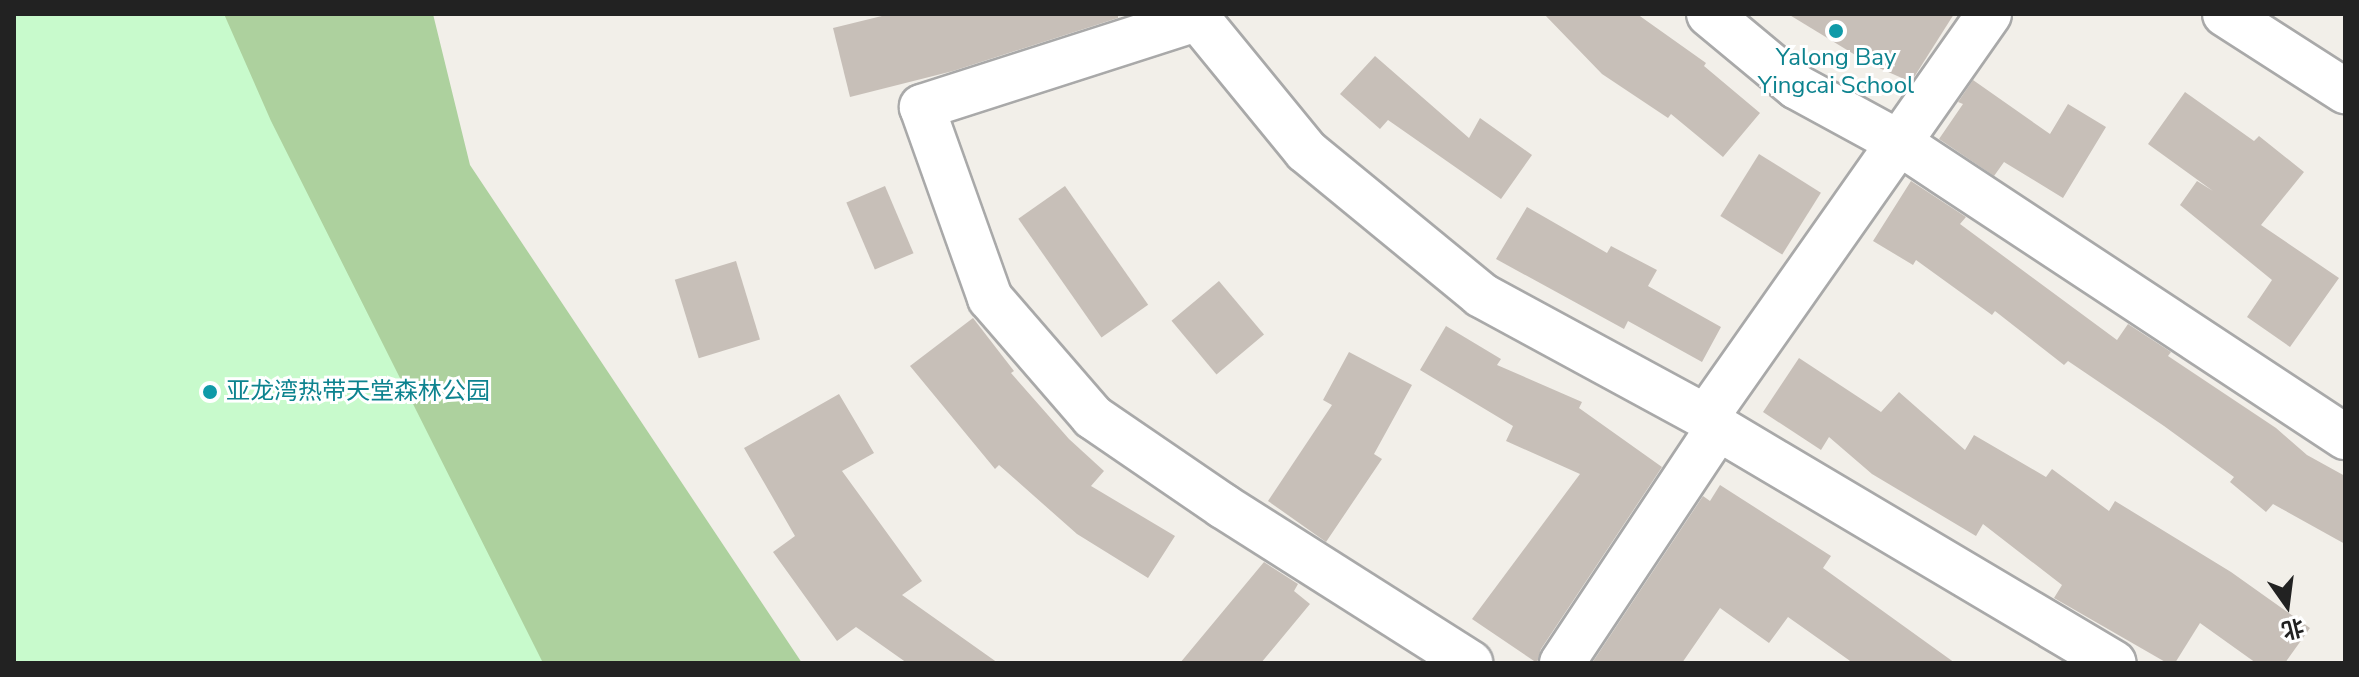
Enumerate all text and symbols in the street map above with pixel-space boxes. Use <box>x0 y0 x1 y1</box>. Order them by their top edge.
marker: Yalong Bay Yingcai School <box>1827 22 1845 40</box>
place label: Yalong Bay Yingcai School <box>1758 44 1914 100</box>
place label: 亚龙湾热带天堂森林公园 <box>226 378 490 406</box>
marker: 亚龙湾热带天堂森林公园 <box>201 383 219 401</box>
north arrow <box>2247 565 2327 645</box>
text: 北 <box>2279 611 2307 646</box>

